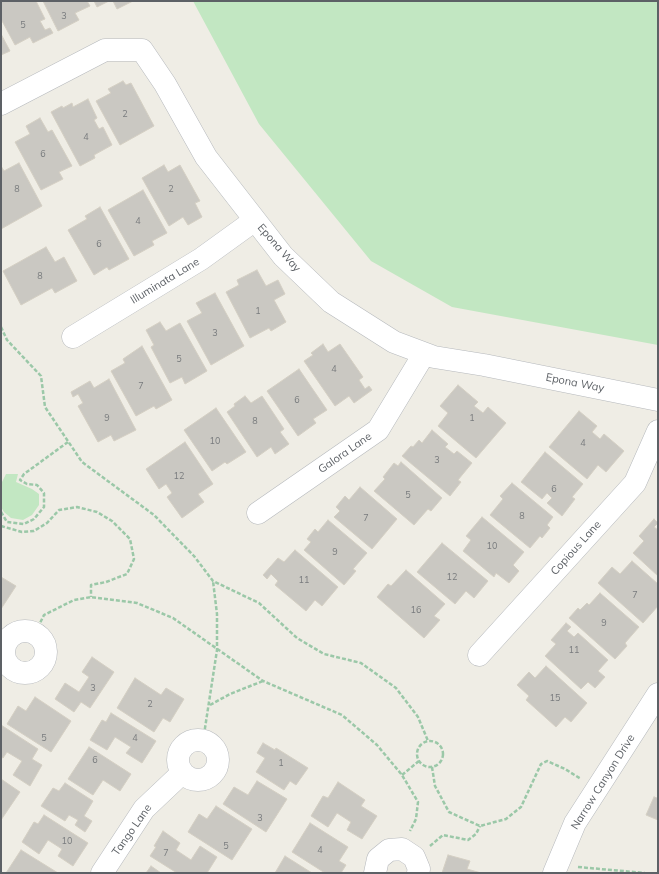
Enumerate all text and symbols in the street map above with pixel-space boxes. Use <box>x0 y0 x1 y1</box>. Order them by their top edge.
house number: 3 <box>61 11 67 21</box>
house number: 5 <box>20 20 26 30</box>
house number: 2 <box>122 109 128 119</box>
house number: 4 <box>83 132 89 142</box>
house number: 6 <box>40 149 46 159</box>
house number: 8 <box>14 184 20 194</box>
house number: 2 <box>168 184 174 194</box>
house number: 4 <box>135 216 141 226</box>
street label: Epona Way <box>255 221 303 275</box>
house number: 6 <box>96 239 102 249</box>
street label: Illuminata Lane <box>128 255 202 307</box>
house number: 8 <box>37 271 43 281</box>
house number: 1 <box>255 306 261 316</box>
house number: 3 <box>212 328 218 338</box>
house number: 5 <box>176 354 182 364</box>
house number: 4 <box>331 364 337 374</box>
street label: Epona Way <box>545 371 605 395</box>
house number: 7 <box>138 381 144 391</box>
house number: 6 <box>294 395 300 405</box>
house number: 9 <box>104 413 110 423</box>
house number: 1 <box>469 413 475 423</box>
house number: 8 <box>252 416 258 426</box>
street label: Galora Lane <box>316 430 374 476</box>
house number: 10 <box>210 436 220 446</box>
house number: 4 <box>580 438 586 448</box>
house number: 3 <box>434 455 440 465</box>
house number: 12 <box>174 471 184 481</box>
house number: 6 <box>551 484 557 494</box>
house number: 5 <box>405 490 411 500</box>
house number: 8 <box>519 511 525 521</box>
house number: 7 <box>363 513 369 523</box>
street label: Copious Lane <box>548 518 604 578</box>
house number: 10 <box>487 541 497 551</box>
house number: 9 <box>332 547 338 557</box>
house number: 12 <box>447 572 457 582</box>
house number: 11 <box>299 575 309 585</box>
house number: 7 <box>632 590 638 600</box>
house number: 16 <box>411 605 421 615</box>
house number: 9 <box>601 618 607 628</box>
house number: 11 <box>569 645 579 655</box>
house number: 3 <box>90 683 96 693</box>
house number: 15 <box>550 693 560 703</box>
house number: 2 <box>147 699 153 709</box>
street label: Narrow Canyon Drive <box>568 732 638 832</box>
house number: 5 <box>41 733 47 743</box>
house number: 4 <box>132 733 138 743</box>
house number: 6 <box>92 755 98 765</box>
house number: 1 <box>278 758 284 768</box>
street label: Tango Lane <box>109 802 155 858</box>
house number: 3 <box>257 813 263 823</box>
house number: 10 <box>62 836 72 846</box>
house number: 5 <box>223 841 229 851</box>
house number: 4 <box>317 845 323 855</box>
house number: 7 <box>163 848 169 858</box>

